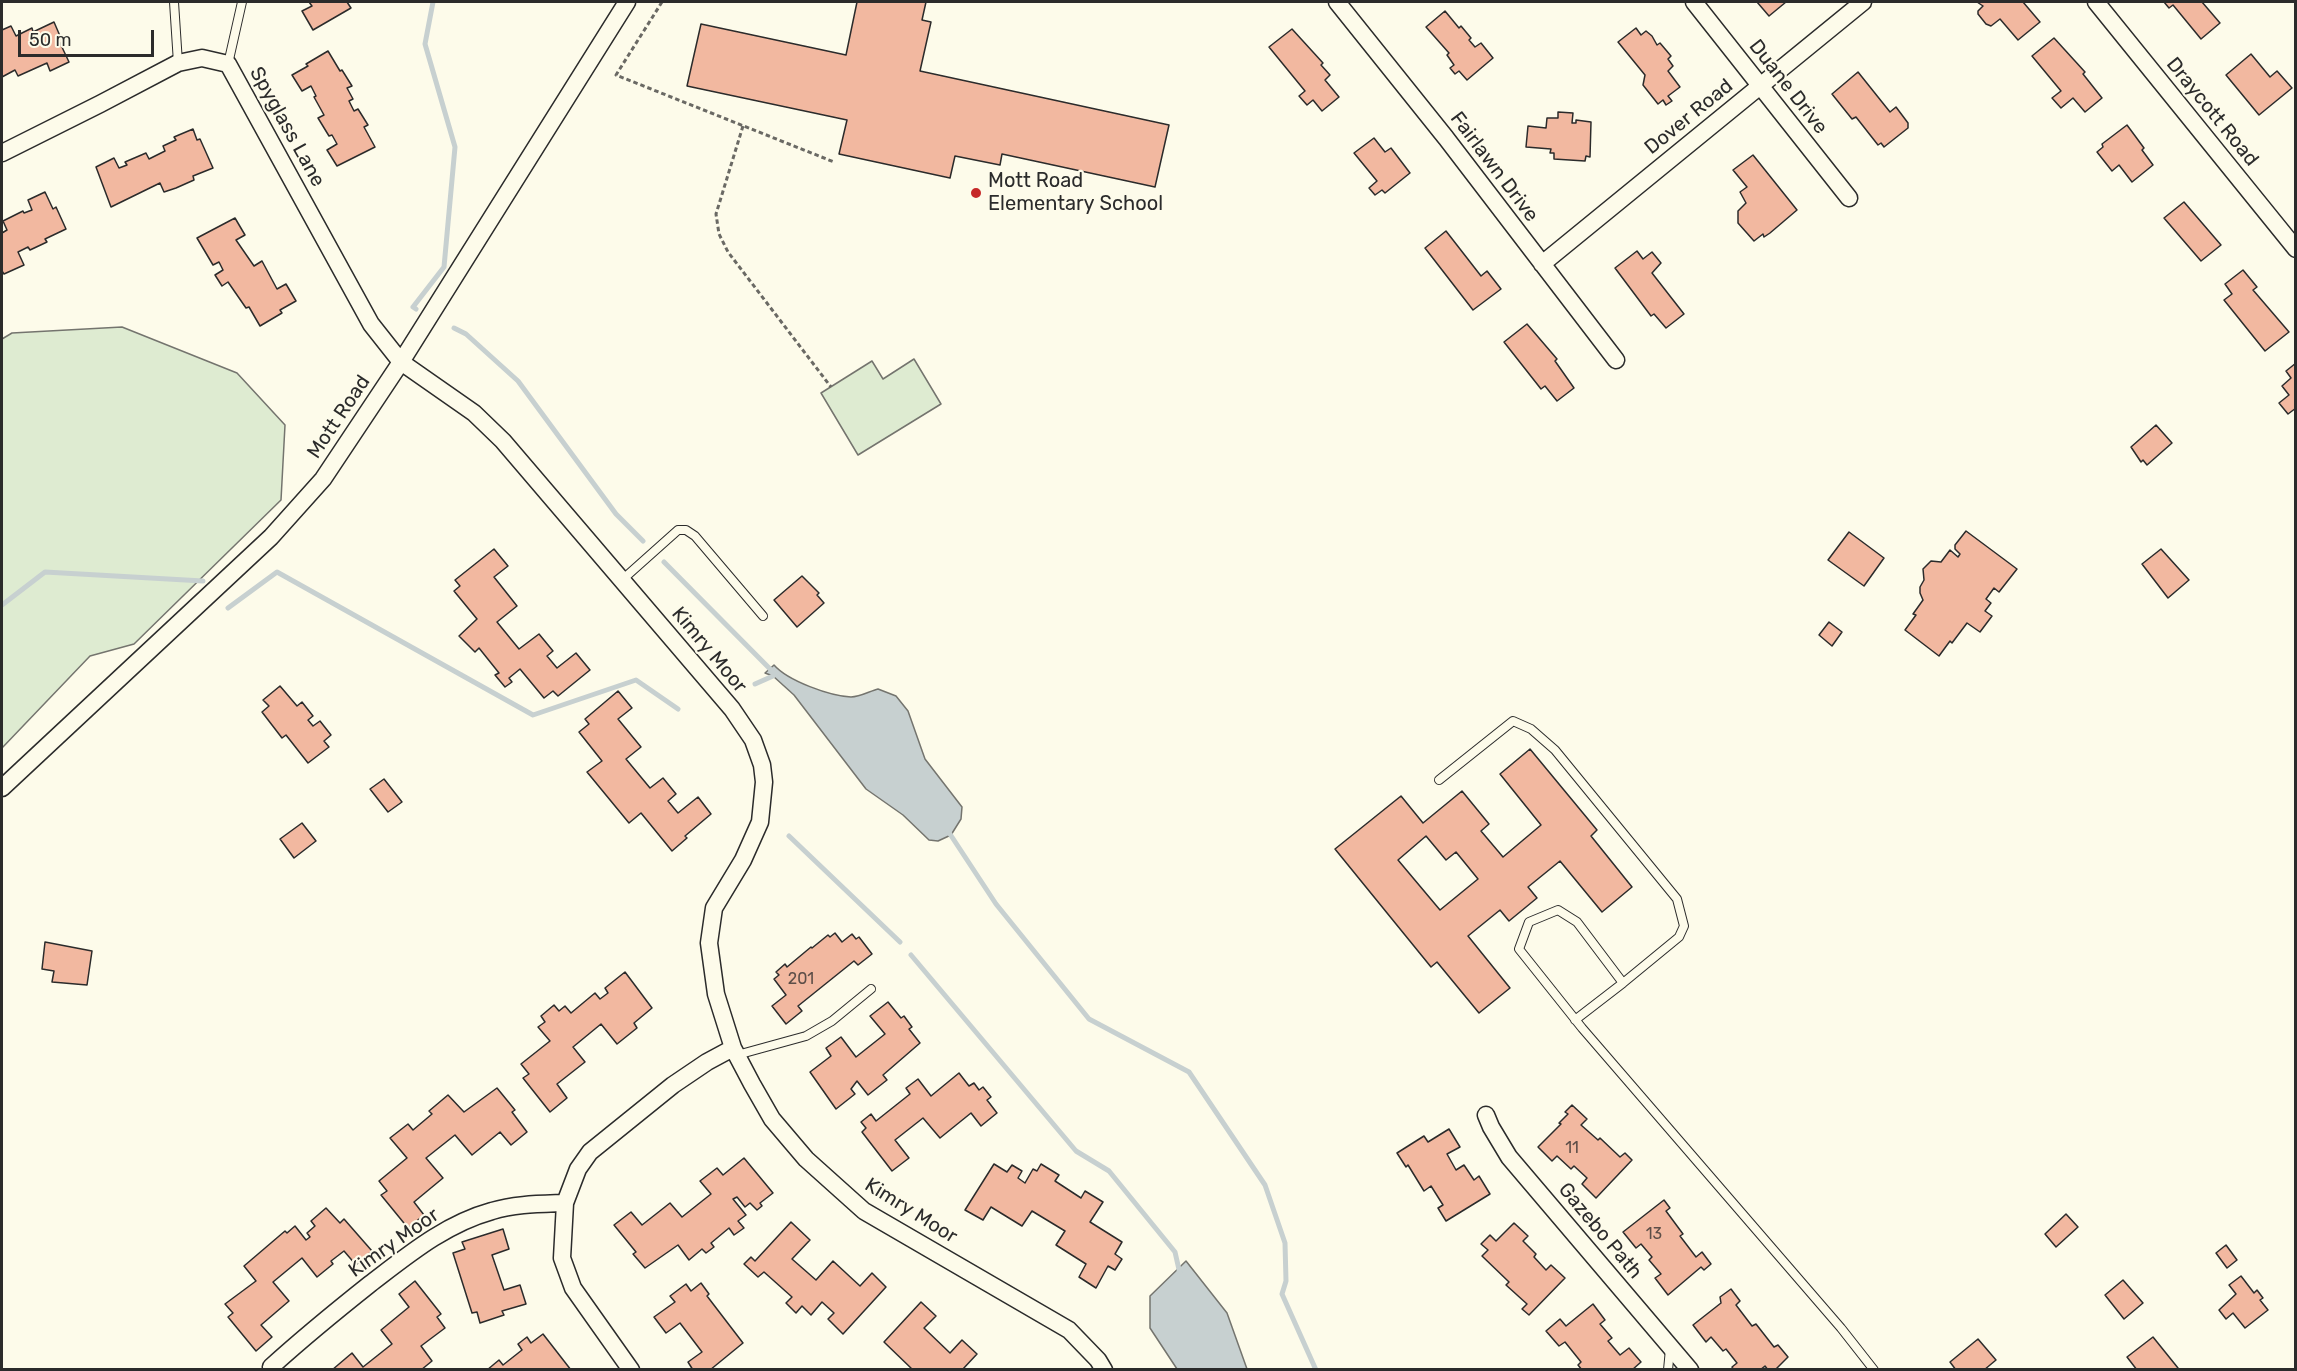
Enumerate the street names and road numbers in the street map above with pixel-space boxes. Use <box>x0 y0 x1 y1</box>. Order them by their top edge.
street label: Duane Drive <box>1744 35 1832 139</box>
street label: Draycott Road <box>2161 53 2263 171</box>
street label: Spyglass Lane <box>244 63 330 191</box>
street label: Dover Road <box>1640 74 1738 160</box>
street label: Fairlawn Drive <box>1445 107 1543 227</box>
street label: Mott Road <box>302 371 376 463</box>
street label: Kimry Moor <box>666 602 752 698</box>
street label: Kimry Moor <box>860 1173 962 1249</box>
street label: Gazebo Path <box>1553 1178 1647 1284</box>
street label: Kimry Moor <box>344 1203 444 1283</box>

